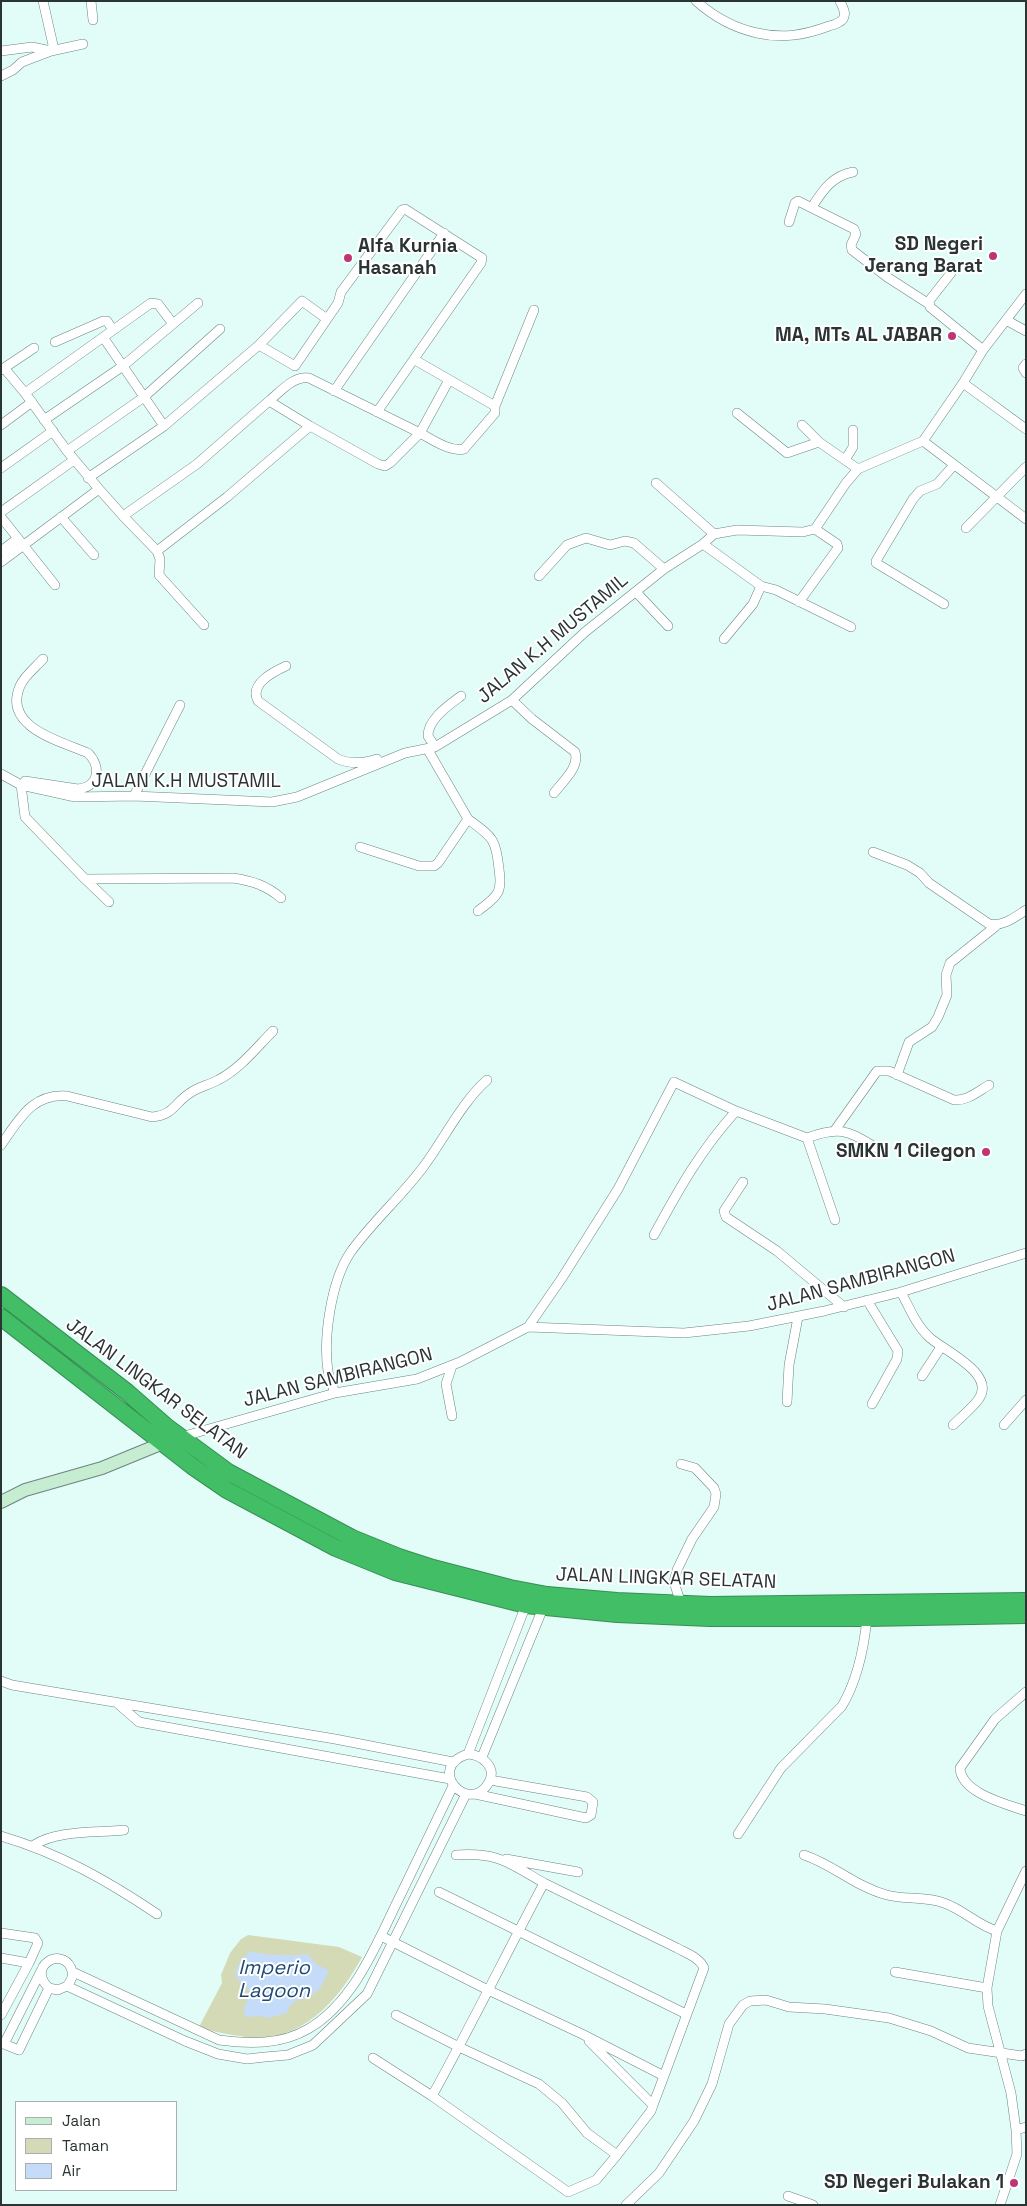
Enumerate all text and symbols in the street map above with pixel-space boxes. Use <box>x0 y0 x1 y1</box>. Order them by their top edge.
place label: SD Negeri Jerang Barat <box>864 234 983 278</box>
place label: Alfa Kurnia Hasanah <box>358 236 458 280</box>
marker: SD Negeri Jerang Barat <box>987 250 999 262</box>
marker: Alfa Kurnia Hasanah <box>342 252 354 264</box>
place label: MA, MTs AL JABAR <box>775 325 942 347</box>
marker: MA, MTs AL JABAR <box>946 330 958 342</box>
street label: JALAN K.H MUSTAMIL <box>473 569 633 709</box>
street label: JALAN K.H MUSTAMIL <box>91 771 281 793</box>
place label: SMKN 1 Cilegon <box>836 1141 976 1163</box>
marker: SMKN 1 Cilegon <box>980 1146 992 1158</box>
street label: JALAN SAMBIRANGON <box>764 1245 958 1317</box>
street label: JALAN LINGKAR SELATAN <box>61 1313 251 1465</box>
street label: JALAN SAMBIRANGON <box>241 1343 435 1413</box>
street label: JALAN LINGKAR SELATAN <box>555 1564 777 1594</box>
water label: Imperio Lagoon <box>238 1957 310 2004</box>
legend <box>15 2101 178 2191</box>
text: Jalan <box>62 2111 101 2130</box>
text: Taman <box>62 2136 109 2155</box>
text: Air <box>62 2161 81 2180</box>
place label: SD Negeri Bulakan 1 <box>824 2172 1004 2194</box>
marker: SD Negeri Bulakan 1 <box>1008 2177 1020 2189</box>

